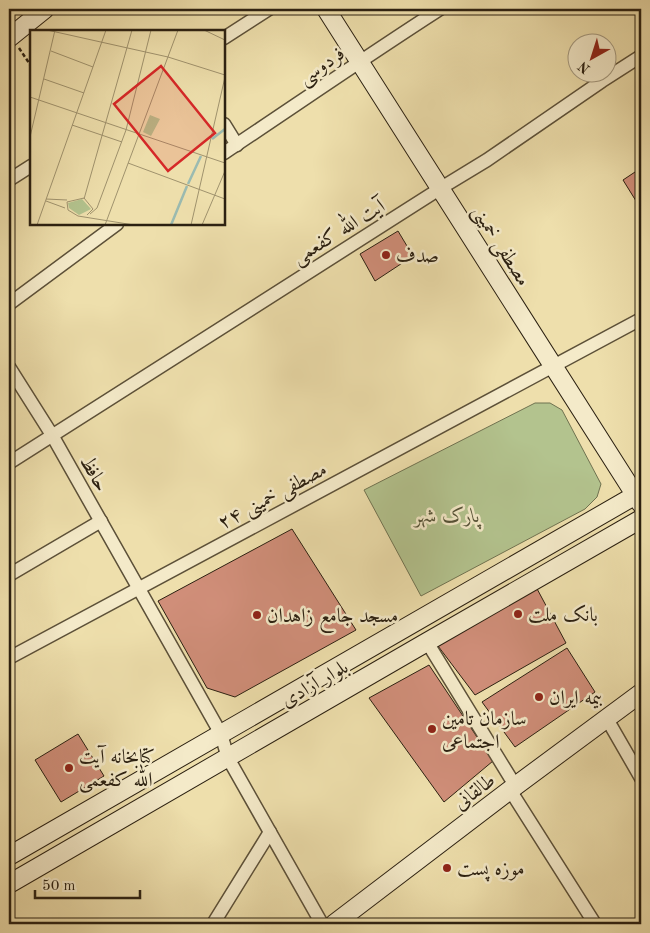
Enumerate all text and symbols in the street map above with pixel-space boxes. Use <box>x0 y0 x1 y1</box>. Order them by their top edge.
inset map <box>30 30 225 225</box>
north arrow <box>568 32 618 82</box>
street label: فردوسی <box>295 44 351 92</box>
text: N <box>576 58 593 76</box>
street label: آیت الله کفعمی <box>286 189 392 271</box>
street label: مصطفی خمینی <box>465 202 533 292</box>
place label: صدف <box>396 247 439 267</box>
marker: صدف <box>380 249 392 261</box>
street label: حافظ <box>75 452 112 495</box>
street label: مصطفی خمینی ۲۴ <box>215 460 332 536</box>
park label: پارک شهر <box>413 506 482 530</box>
place label: بانک ملت <box>528 604 598 626</box>
place label: مسجد جامع زاهدان <box>267 607 398 633</box>
marker: بانک ملت <box>512 608 524 620</box>
marker: مسجد جامع زاهدان <box>251 609 263 621</box>
street label: بلوار آزادی <box>276 654 353 713</box>
place label: بیمه ایران <box>549 689 603 709</box>
marker: بیمه ایران <box>533 691 545 703</box>
place label: سازمان تامین اجتماعی <box>442 710 527 753</box>
marker: سازمان تامین اجتماعی <box>426 723 438 735</box>
place label: کتابخانه آیت الله کفعمی <box>79 744 155 793</box>
marker: کتابخانه آیت الله کفعمی <box>63 762 75 774</box>
street label: طالقانی <box>451 771 500 815</box>
place label: موزه پست <box>457 860 525 882</box>
marker: موزه پست <box>441 862 453 874</box>
scale bar <box>35 868 140 900</box>
text: 50 m <box>42 879 76 894</box>

